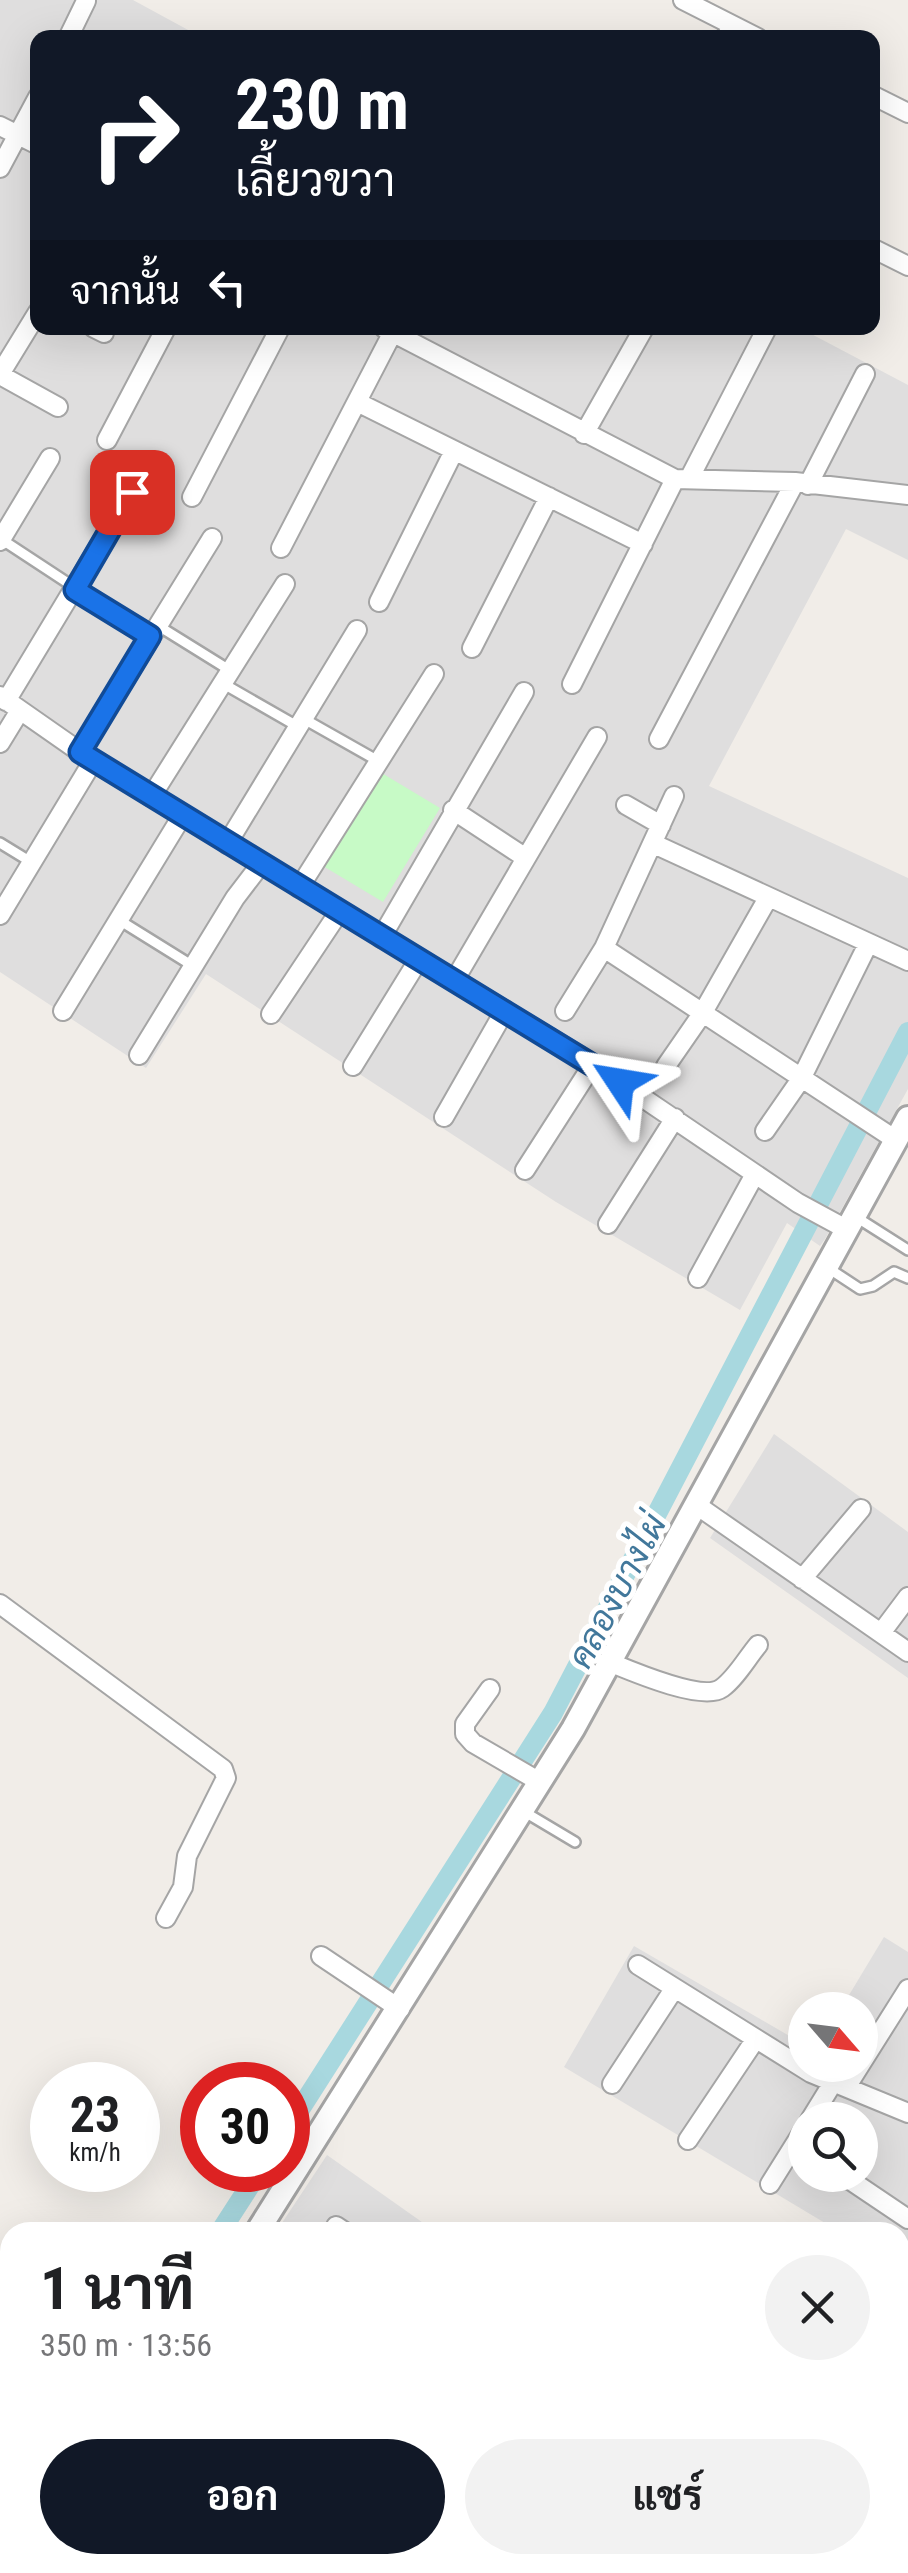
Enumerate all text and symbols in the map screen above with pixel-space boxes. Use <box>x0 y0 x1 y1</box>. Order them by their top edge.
text: 230 m <box>235 64 409 146</box>
icon: right <box>70 70 200 200</box>
text: เลี้ยวขวา <box>235 154 395 207</box>
icon: left <box>200 260 255 315</box>
text: จากนั้น <box>70 269 180 313</box>
pin <box>90 450 175 535</box>
icon: arrive <box>105 465 160 520</box>
position arrow <box>568 1030 672 1134</box>
water label: คลองบางไผ่ <box>557 1504 676 1675</box>
north arrow <box>788 1992 878 2082</box>
map controls <box>788 1992 878 2192</box>
speed limit sign: 30 <box>180 2062 310 2192</box>
text: 23 <box>70 2086 120 2144</box>
button: search <box>788 2102 878 2192</box>
text: km/h <box>69 2138 121 2167</box>
text: 1 นาที <box>40 2253 194 2324</box>
button: close <box>765 2255 870 2360</box>
text: 350 m · 13:56 <box>40 2326 212 2364</box>
button: ออก <box>40 2439 445 2554</box>
button: แชร์ <box>465 2439 870 2554</box>

